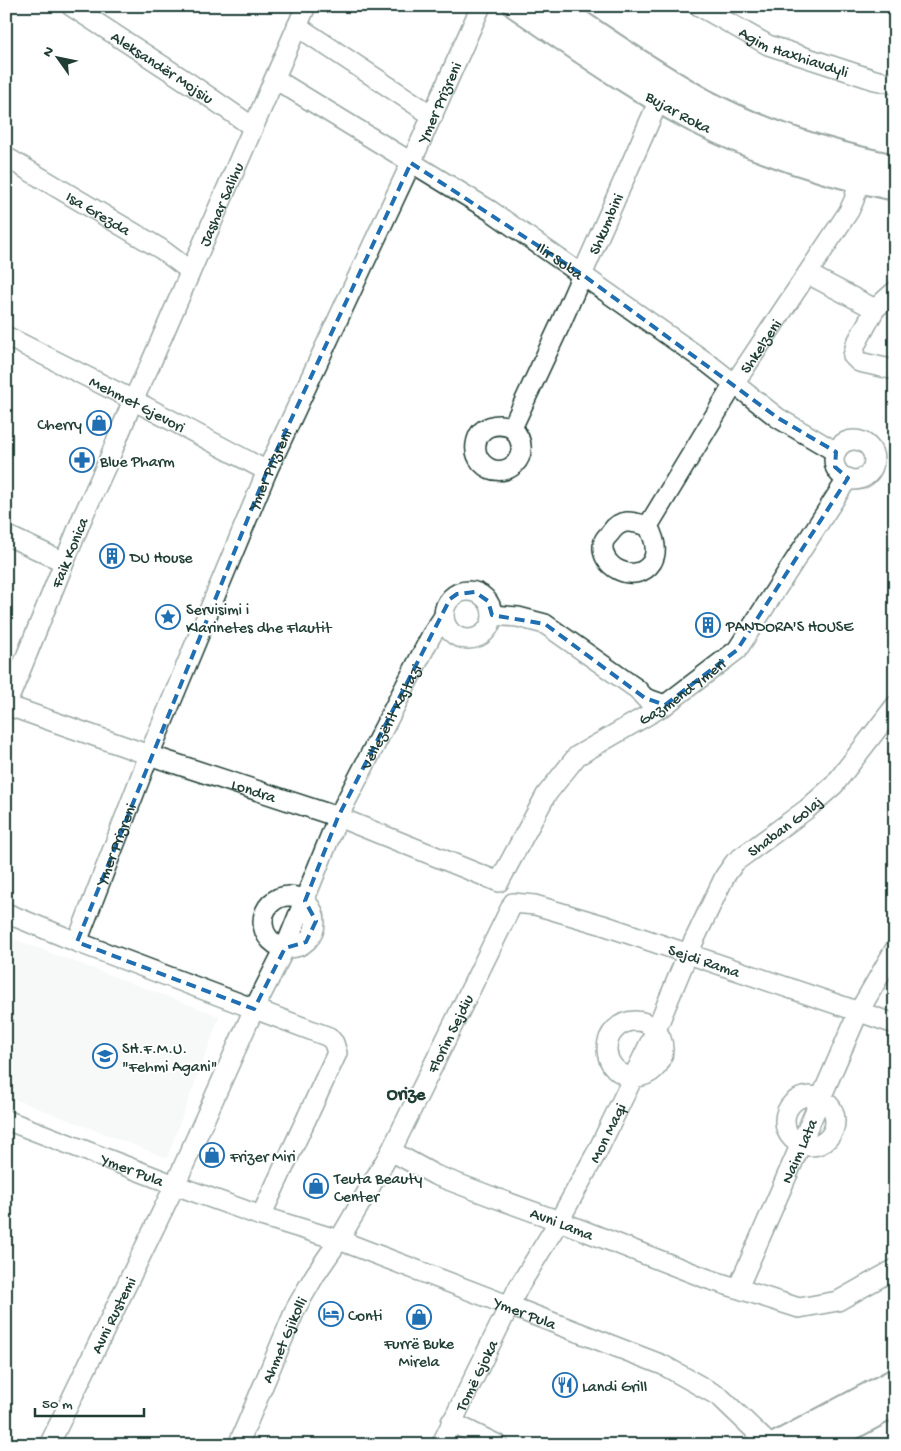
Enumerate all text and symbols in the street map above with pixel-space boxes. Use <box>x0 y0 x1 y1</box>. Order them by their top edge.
street label: Agim Haxhiavdyli <box>734 24 850 84</box>
street label: Aleksandër Mojsiu <box>106 29 216 110</box>
north arrow <box>32 32 82 82</box>
text: N <box>40 44 59 61</box>
street label: Ymer Prizreni <box>414 60 468 148</box>
street label: Bujar Roka <box>640 88 714 140</box>
street label: Jashar Salihu <box>197 160 250 250</box>
street label: Isa Grezda <box>61 189 134 242</box>
street label: Shkumbini <box>586 191 630 258</box>
street label: Ilir Soba <box>531 240 587 286</box>
street label: Shkelzeni <box>738 317 787 378</box>
street label: Mehmet Gjevori <box>85 374 188 439</box>
shop icon: Cherry <box>86 410 112 436</box>
place label: Cherry <box>37 417 82 436</box>
street label: Ymer Prizreni <box>245 427 298 516</box>
pharmacy icon: Blue Pharm <box>69 447 95 473</box>
place label: Blue Pharm <box>99 454 175 473</box>
street label: Faik Konica <box>49 515 95 592</box>
building icon: DU House <box>99 543 125 569</box>
place label: DU House <box>129 550 193 569</box>
place label: Servisimi i Klarinetes dhe Flautit <box>186 602 333 639</box>
place icon: Servisimi i Klarinetes dhe Flautit <box>155 604 181 630</box>
building icon: PANDORA'S HOUSE <box>695 612 721 638</box>
place label: PANDORA'S HOUSE <box>725 619 854 638</box>
street label: Gazmend Ymeri <box>636 656 731 731</box>
street label: Vëllezërit Kajtazi <box>358 662 428 774</box>
street label: Londra <box>228 777 279 809</box>
street label: Shaban Golaj <box>745 794 828 863</box>
street label: Ymer Prizreni <box>93 801 142 891</box>
street label: Sejdi Rama <box>665 942 743 984</box>
street label: Florim Sejdiu <box>425 992 480 1078</box>
place label: SH.F.M.U. "Fehmi Agani" <box>122 1041 217 1078</box>
school or university icon: SH.F.M.U. "Fehmi Agani" <box>92 1043 118 1069</box>
district label: Orize <box>387 1085 426 1106</box>
street label: Mon Maqi <box>587 1101 632 1167</box>
street label: Naim Lata <box>779 1116 824 1187</box>
shop icon: Frizer Miri <box>199 1142 225 1168</box>
place label: Frizer Miri <box>229 1149 296 1168</box>
street label: Ymer Pula <box>96 1151 167 1193</box>
place label: Teuta Beauty Center <box>333 1171 422 1208</box>
shop icon: Teuta Beauty Center <box>303 1173 329 1199</box>
street label: Avni Lama <box>527 1205 597 1247</box>
street label: Avni Rustemi <box>89 1275 142 1357</box>
street label: Ahmet Gjikolli <box>259 1294 313 1387</box>
street label: Ymer Pula <box>489 1294 559 1336</box>
hotel icon: Conti <box>318 1301 344 1327</box>
shop icon: Furrë Buke Mirela <box>406 1304 432 1330</box>
place label: Conti <box>348 1308 383 1327</box>
place label: Furrë Buke Mirela <box>383 1336 455 1373</box>
street label: Tomë Gjoka <box>453 1337 504 1416</box>
restaurant icon: Landi Grill <box>552 1372 578 1398</box>
place label: Landi Grill <box>582 1379 647 1398</box>
scale bar <box>35 1386 144 1418</box>
text: 50 m <box>42 1396 73 1414</box>

